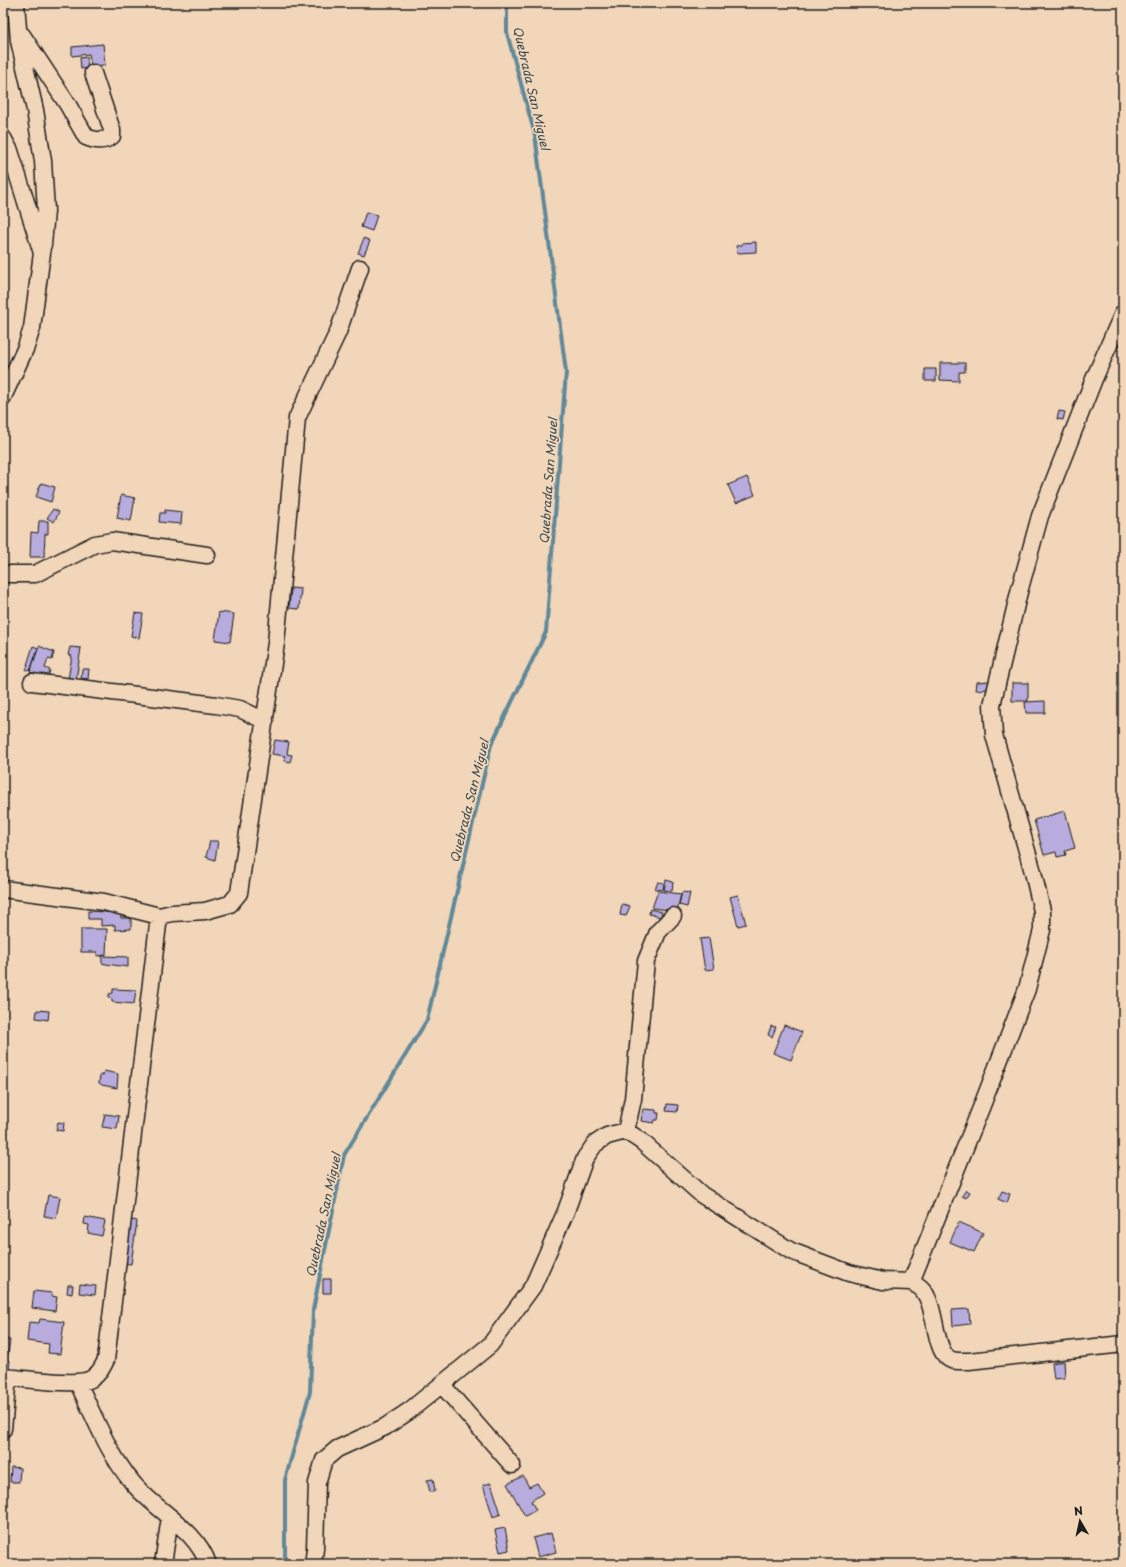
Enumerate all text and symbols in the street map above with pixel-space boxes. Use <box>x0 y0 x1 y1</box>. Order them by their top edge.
water label: Quebrada San Miguel <box>509 24 555 153</box>
water label: Quebrada San Miguel <box>535 416 562 545</box>
water label: Quebrada San Miguel <box>445 736 493 864</box>
water label: Quebrada San Miguel <box>301 1150 345 1279</box>
north arrow <box>1060 1501 1100 1541</box>
text: N <box>1073 1502 1084 1520</box>

